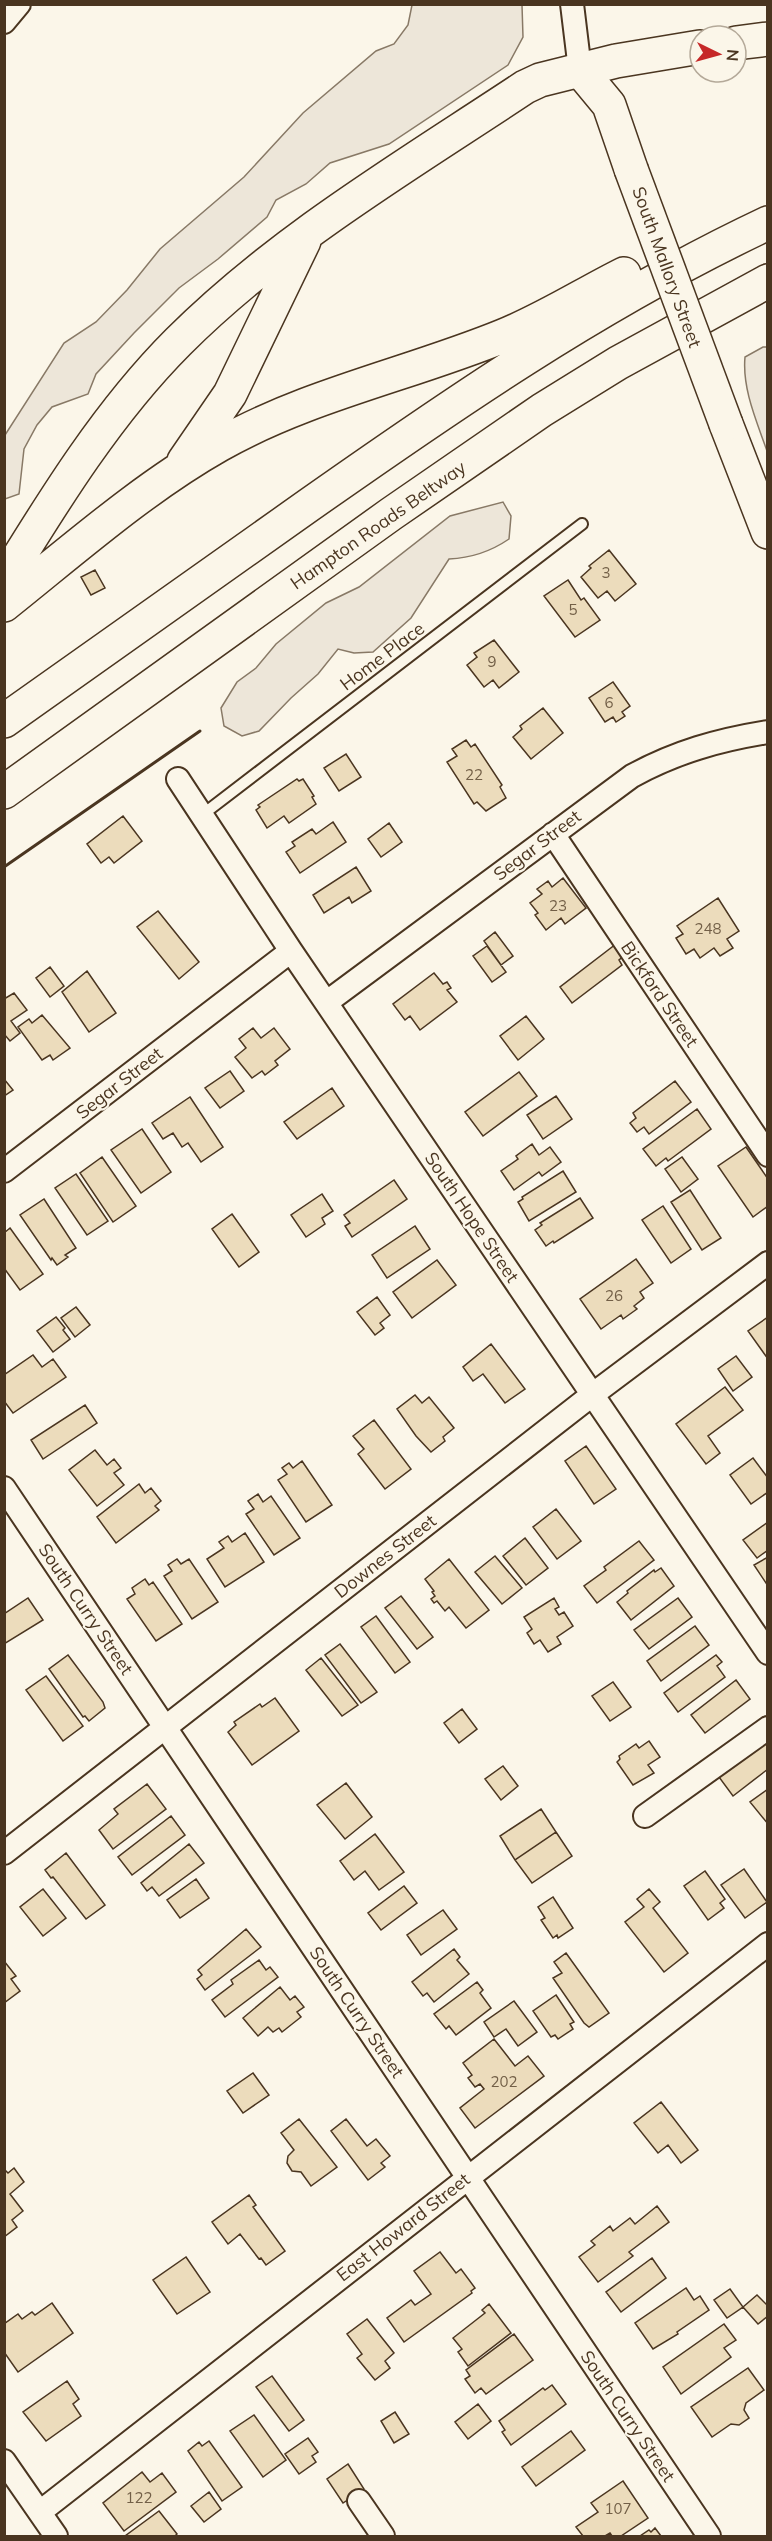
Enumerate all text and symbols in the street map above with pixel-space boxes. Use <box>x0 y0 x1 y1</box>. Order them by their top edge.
north arrow <box>688 24 748 84</box>
text: N <box>722 48 743 62</box>
street label: South Mallory Street <box>627 183 707 351</box>
street label: Hampton Roads Beltway <box>286 455 471 594</box>
house number: 3 <box>601 563 611 582</box>
house number: 5 <box>568 600 578 619</box>
street label: Home Place <box>335 617 429 695</box>
house number: 9 <box>487 652 497 671</box>
house number: 6 <box>604 693 614 712</box>
house number: 22 <box>465 765 483 784</box>
street label: Segar Street <box>489 805 585 885</box>
house number: 23 <box>549 896 567 915</box>
house number: 248 <box>694 919 722 938</box>
street label: Bickford Street <box>616 937 704 1051</box>
street label: Segar Street <box>71 1042 167 1124</box>
street label: South Hope Street <box>420 1147 524 1287</box>
house number: 26 <box>605 1286 623 1305</box>
street label: Downes Street <box>329 1509 441 1603</box>
street label: South Curry Street <box>34 1539 138 1679</box>
street label: South Curry Street <box>305 1942 409 2082</box>
house number: 202 <box>490 2072 518 2091</box>
street label: East Howard Street <box>332 2168 474 2286</box>
street label: South Curry Street <box>576 2346 680 2486</box>
house number: 122 <box>125 2488 153 2507</box>
house number: 107 <box>604 2499 632 2518</box>

